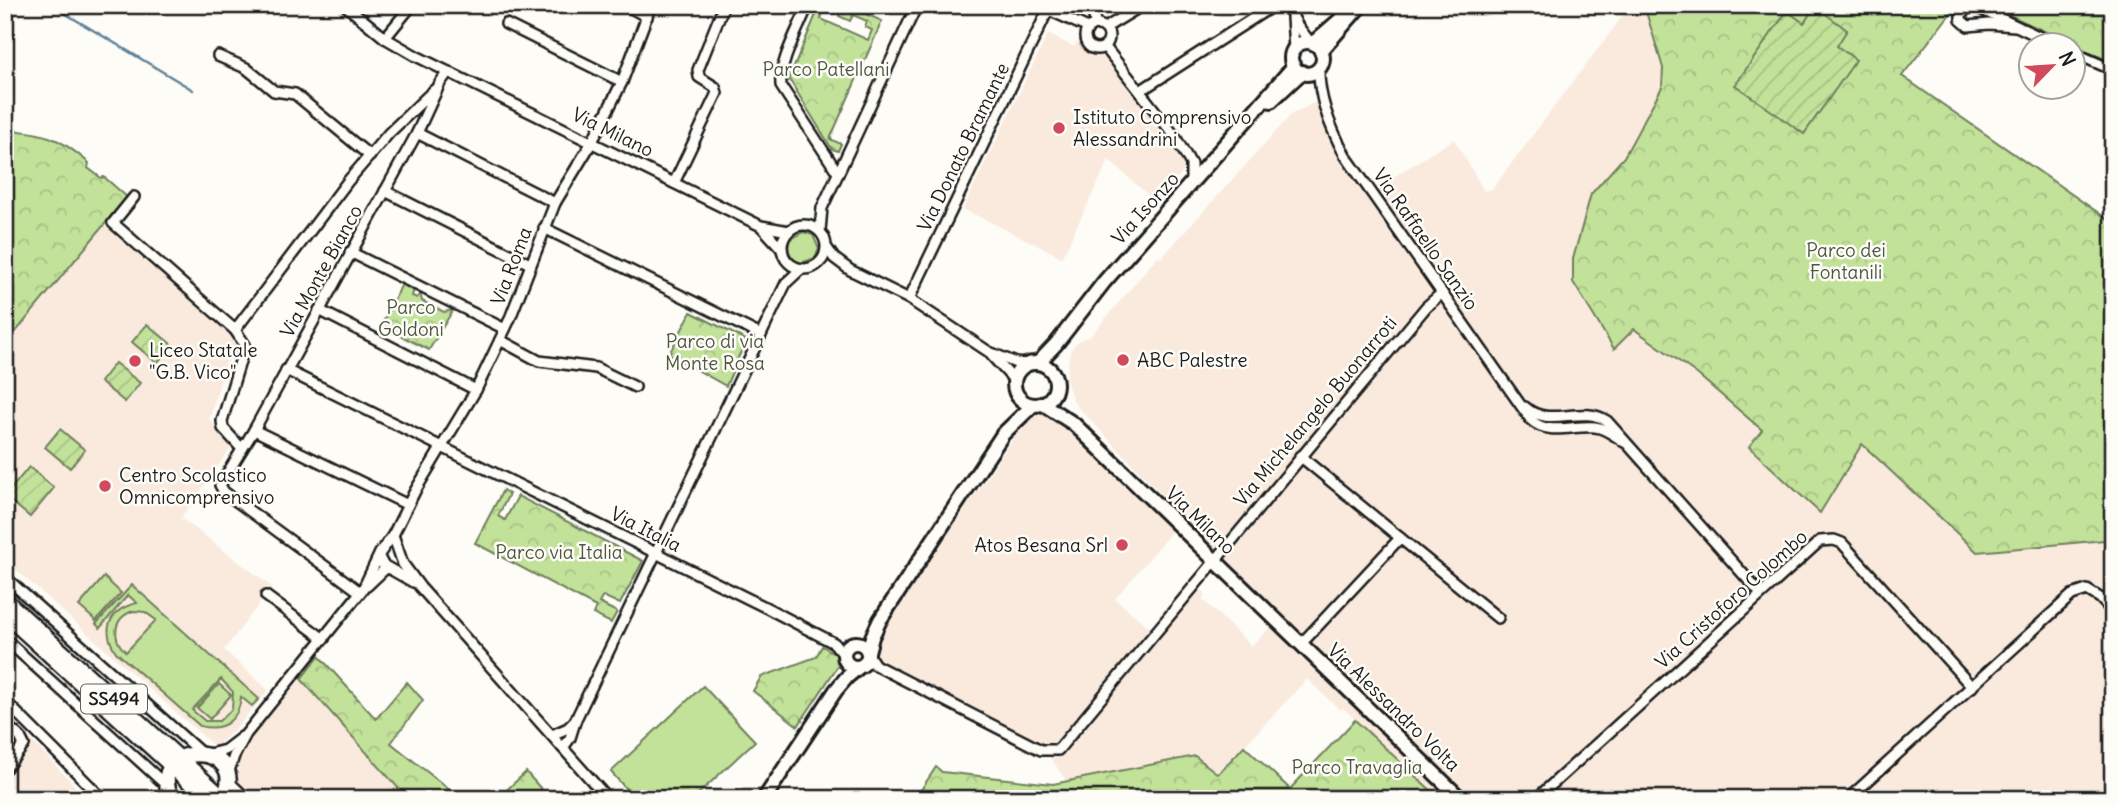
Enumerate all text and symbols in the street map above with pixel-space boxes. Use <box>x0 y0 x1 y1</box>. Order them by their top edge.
north arrow <box>2016 32 2086 102</box>
text: N <box>2054 48 2081 70</box>
park label: Parco Patellani <box>763 57 889 81</box>
street label: Via Donato Bramante <box>912 59 1014 235</box>
street label: Via Milano <box>568 102 658 162</box>
place label: Istituto Comprensivo Alessandrini <box>1073 105 1251 151</box>
marker: Istituto Comprensivo Alessandrini <box>1051 120 1067 136</box>
street label: Via Raffaello Sanzio <box>1368 163 1484 315</box>
street label: Via Isonzo <box>1106 167 1184 249</box>
street label: Via Monte Bianco <box>275 200 367 342</box>
street label: Via Roma <box>485 223 537 308</box>
park label: Parco dei Fontanili <box>1806 238 1886 284</box>
park label: Parco Goldoni <box>378 295 444 341</box>
street label: Via Michelangelo Buonarroti <box>1228 311 1402 511</box>
park label: Parco di via Monte Rosa <box>665 329 765 375</box>
place label: Liceo Statale "G.B. Vico" <box>149 338 258 384</box>
place label: ABC Palestre <box>1137 348 1247 372</box>
marker: ABC Palestre <box>1115 352 1131 368</box>
marker: Liceo Statale "G.B. Vico" <box>127 353 143 369</box>
place label: Centro Scolastico Omnicomprensivo <box>119 463 275 509</box>
marker: Centro Scolastico Omnicomprensivo <box>97 478 113 494</box>
street label: Via Milano <box>1161 481 1241 559</box>
street label: Via Italia <box>607 501 685 557</box>
street label: Via Cristoforo Colombo <box>1650 524 1812 674</box>
place label: Atos Besana Srl <box>975 533 1108 557</box>
marker: Atos Besana Srl <box>1114 537 1130 553</box>
park label: Parco via Italia <box>495 540 623 564</box>
street label: Via Alessandro Volta <box>1323 638 1465 776</box>
road number: SS494 <box>81 684 147 714</box>
park label: Parco Travaglia <box>1292 755 1423 779</box>

